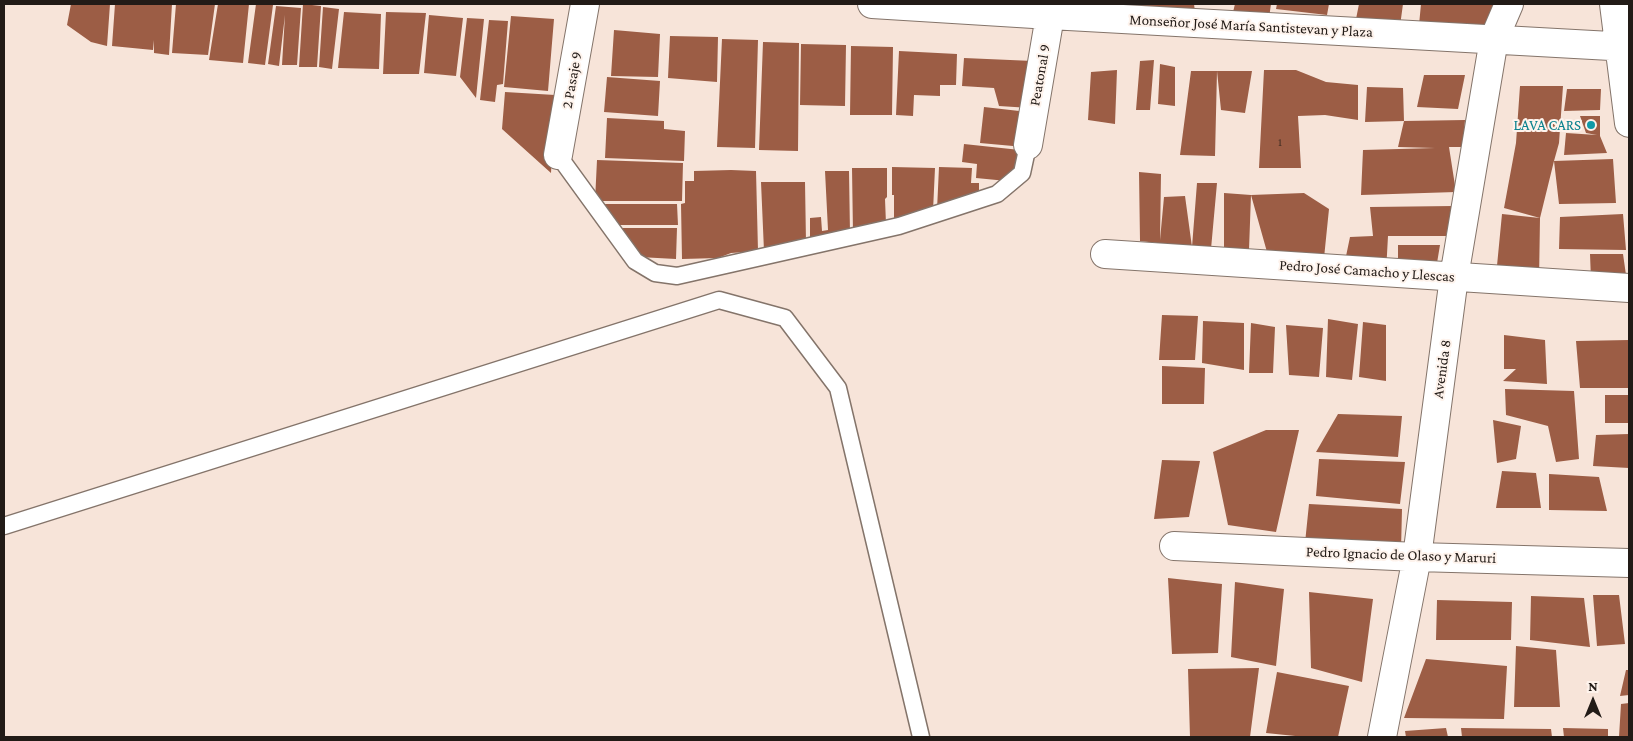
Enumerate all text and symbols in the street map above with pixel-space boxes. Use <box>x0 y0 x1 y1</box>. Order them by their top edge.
street label: Monseñor José María Santistevan y Plaza <box>1129 11 1373 41</box>
street label: Peatonal 9 <box>1026 43 1054 107</box>
street label: 2 Pasaje 9 <box>558 50 586 110</box>
place label: LAVA CARS <box>1514 116 1581 134</box>
marker: LAVA CARS <box>1585 119 1597 131</box>
house number: 1 <box>1278 135 1282 149</box>
street label: Pedro José Camacho y Llescas <box>1279 256 1455 286</box>
street label: Avenida 8 <box>1429 338 1455 400</box>
street label: Pedro Ignacio de Olaso y Maruri <box>1306 543 1496 567</box>
north arrow <box>1568 676 1618 726</box>
text: N <box>1588 678 1598 694</box>

